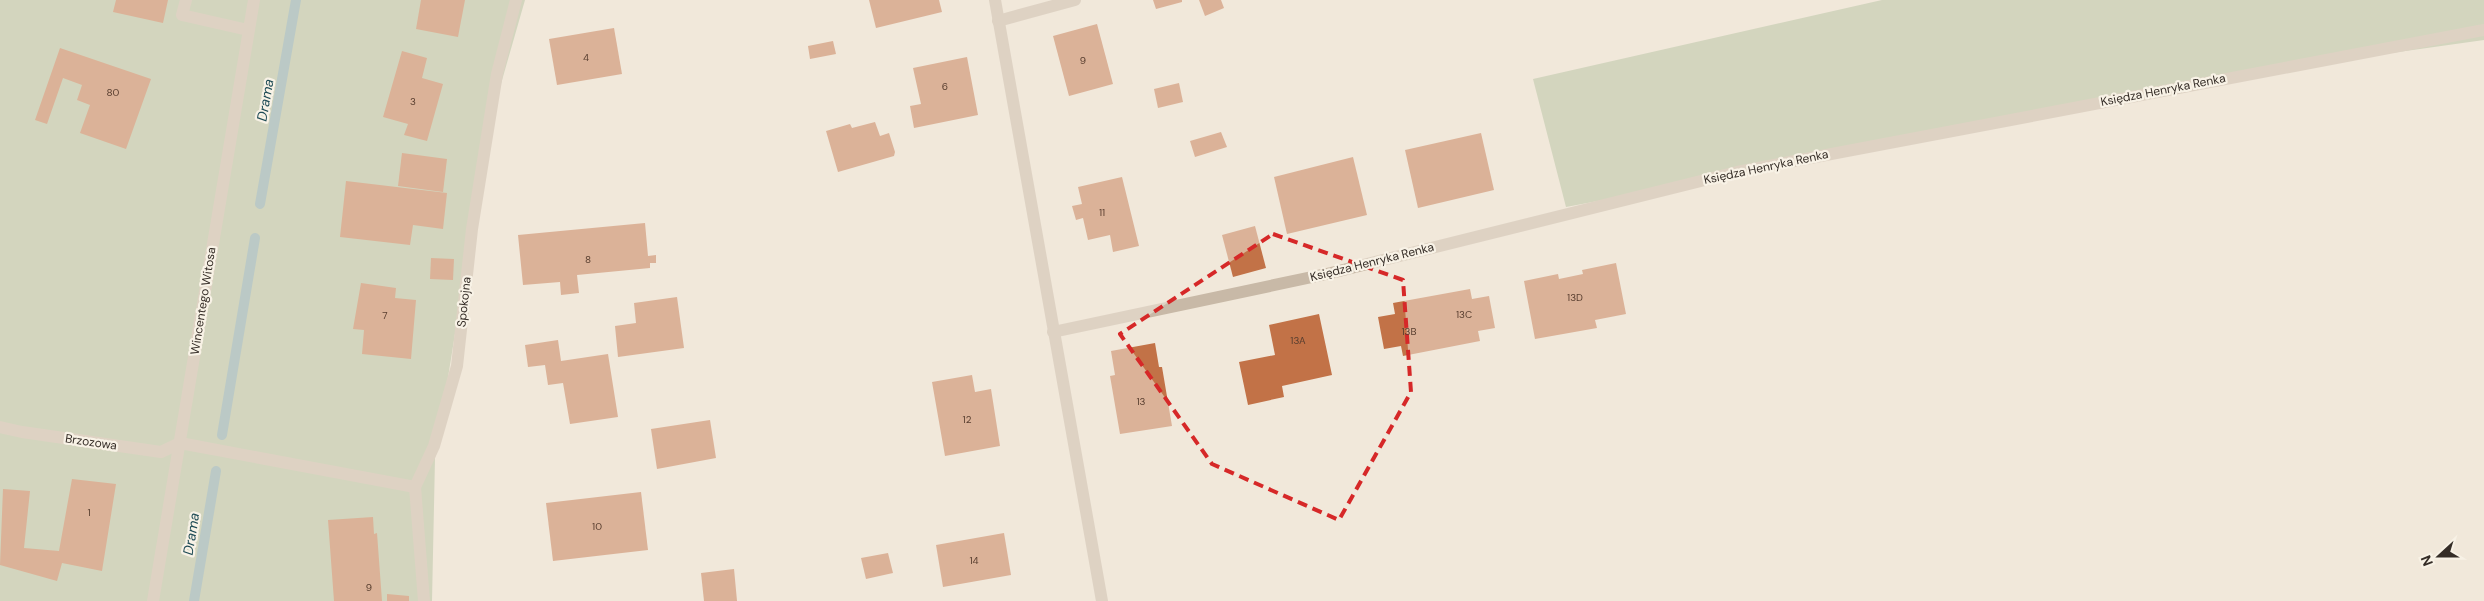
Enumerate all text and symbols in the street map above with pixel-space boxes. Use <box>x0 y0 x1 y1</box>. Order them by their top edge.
house number: 4 <box>583 51 589 64</box>
house number: 9 <box>1080 54 1086 67</box>
street label: Księdza Henryka Renka <box>2099 70 2227 110</box>
water label: Drama <box>252 77 278 123</box>
house number: 6 <box>942 80 948 93</box>
house number: 80 <box>107 86 120 99</box>
house number: 3 <box>410 95 416 108</box>
street label: Księdza Henryka Renka <box>1702 146 1830 188</box>
house number: 11 <box>1099 206 1105 219</box>
street label: Księdza Henryka Renka <box>1308 239 1436 285</box>
street label: Wincentego Witosa <box>187 246 219 356</box>
house number: 8 <box>585 253 591 266</box>
street label: Spokojna <box>453 276 475 328</box>
house number: 13D <box>1567 291 1583 304</box>
house number: 13C <box>1456 308 1472 321</box>
house number: 7 <box>382 309 388 322</box>
house number: 13B <box>1401 325 1417 338</box>
house number: 13A <box>1290 334 1306 347</box>
house number: 13 <box>1136 395 1146 408</box>
house number: 12 <box>963 413 972 426</box>
street label: Brzozowa <box>64 430 118 454</box>
house number: 1 <box>87 506 91 519</box>
water label: Drama <box>179 511 203 556</box>
house number: 10 <box>592 520 602 533</box>
north arrow <box>2414 531 2464 581</box>
text: N <box>2417 553 2437 569</box>
house number: 14 <box>969 554 979 567</box>
house number: 9 <box>366 581 372 594</box>

